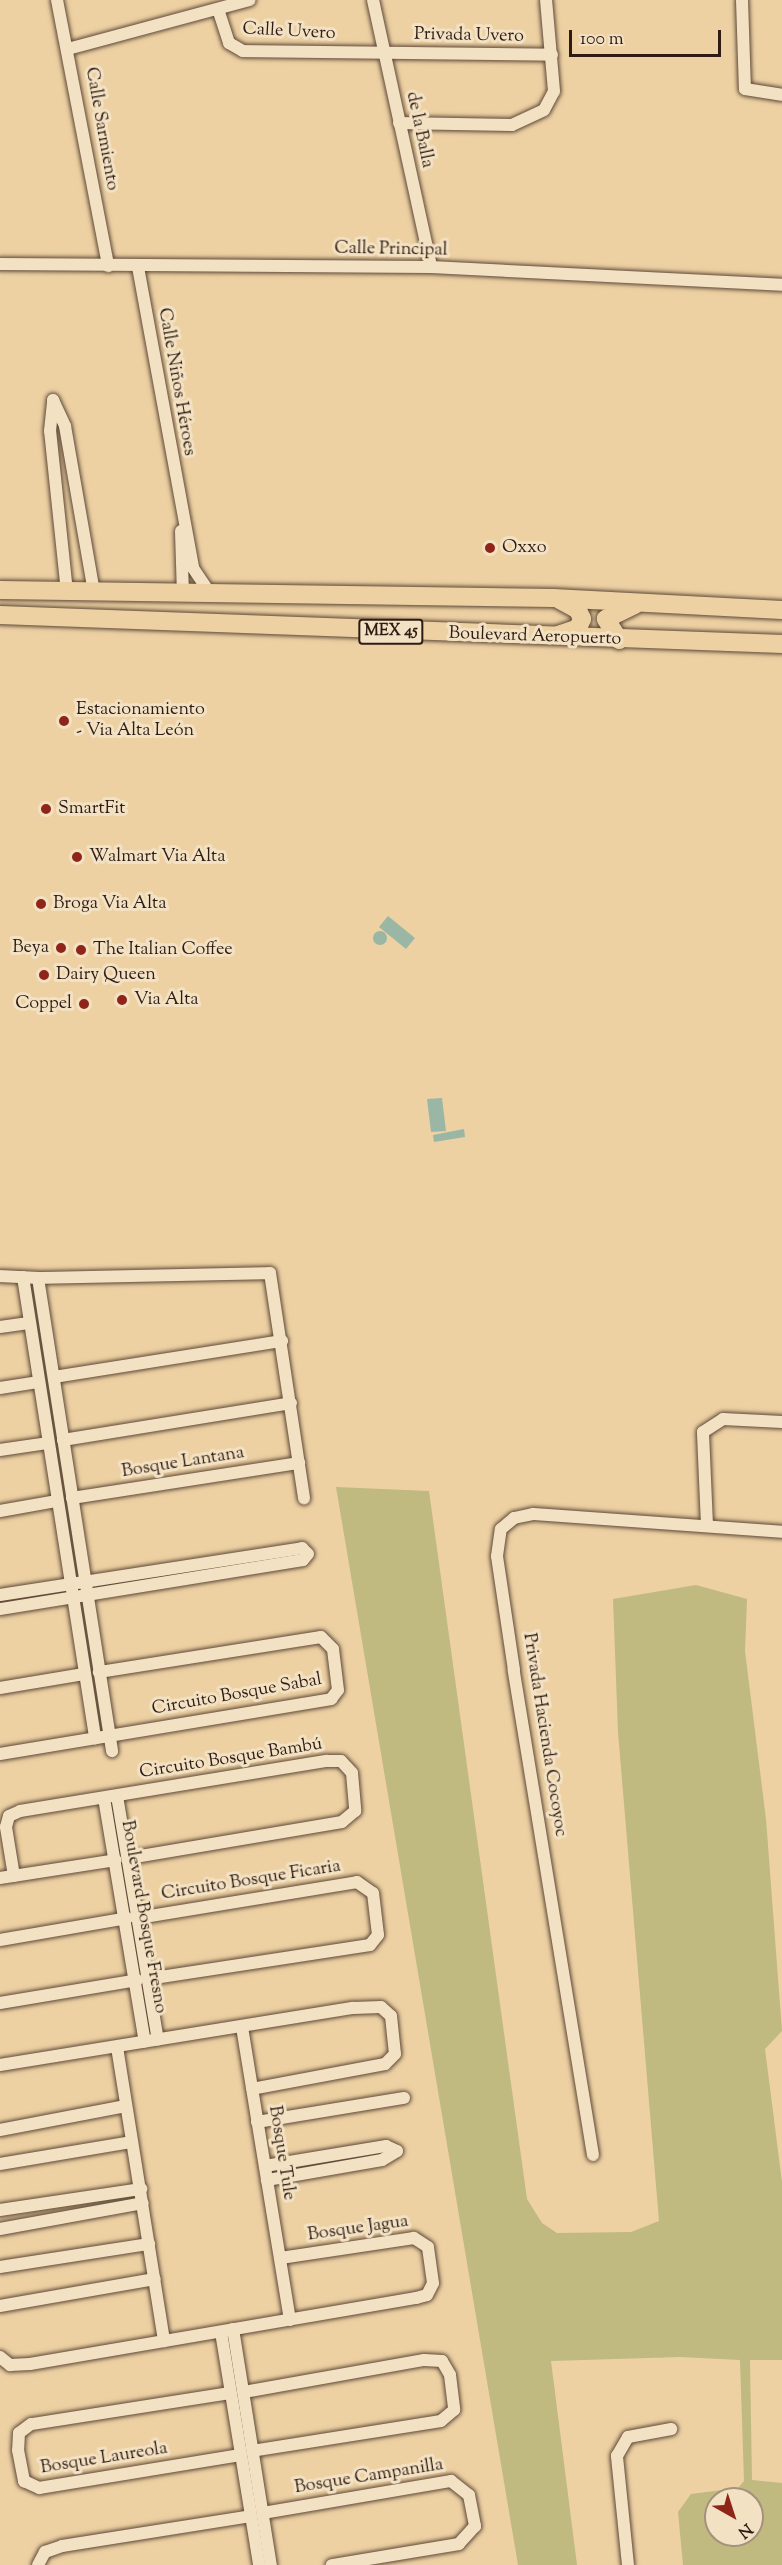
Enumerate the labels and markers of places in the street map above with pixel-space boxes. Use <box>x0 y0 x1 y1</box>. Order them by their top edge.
place label: Oxxo <box>502 537 547 559</box>
marker: Oxxo <box>483 541 497 555</box>
place label: Estacionamiento - Via Alta León <box>76 700 205 742</box>
marker: Estacionamiento - Via Alta León <box>57 714 71 728</box>
place label: SmartFit <box>58 798 125 820</box>
marker: SmartFit <box>39 802 53 816</box>
place label: Walmart Via Alta <box>89 846 226 868</box>
marker: Walmart Via Alta <box>70 850 84 864</box>
place label: Broga Via Alta <box>53 893 166 915</box>
marker: Broga Via Alta <box>34 897 48 911</box>
place label: Beya <box>12 937 49 959</box>
place label: The Italian Coffee <box>93 939 233 961</box>
marker: Beya <box>54 941 68 955</box>
marker: The Italian Coffee <box>74 943 88 957</box>
place label: Dairy Queen <box>56 964 156 986</box>
marker: Dairy Queen <box>37 968 51 982</box>
place label: Via Alta <box>134 989 199 1011</box>
place label: Coppel <box>15 993 72 1015</box>
marker: Via Alta <box>115 993 129 1007</box>
marker: Coppel <box>77 997 91 1011</box>

